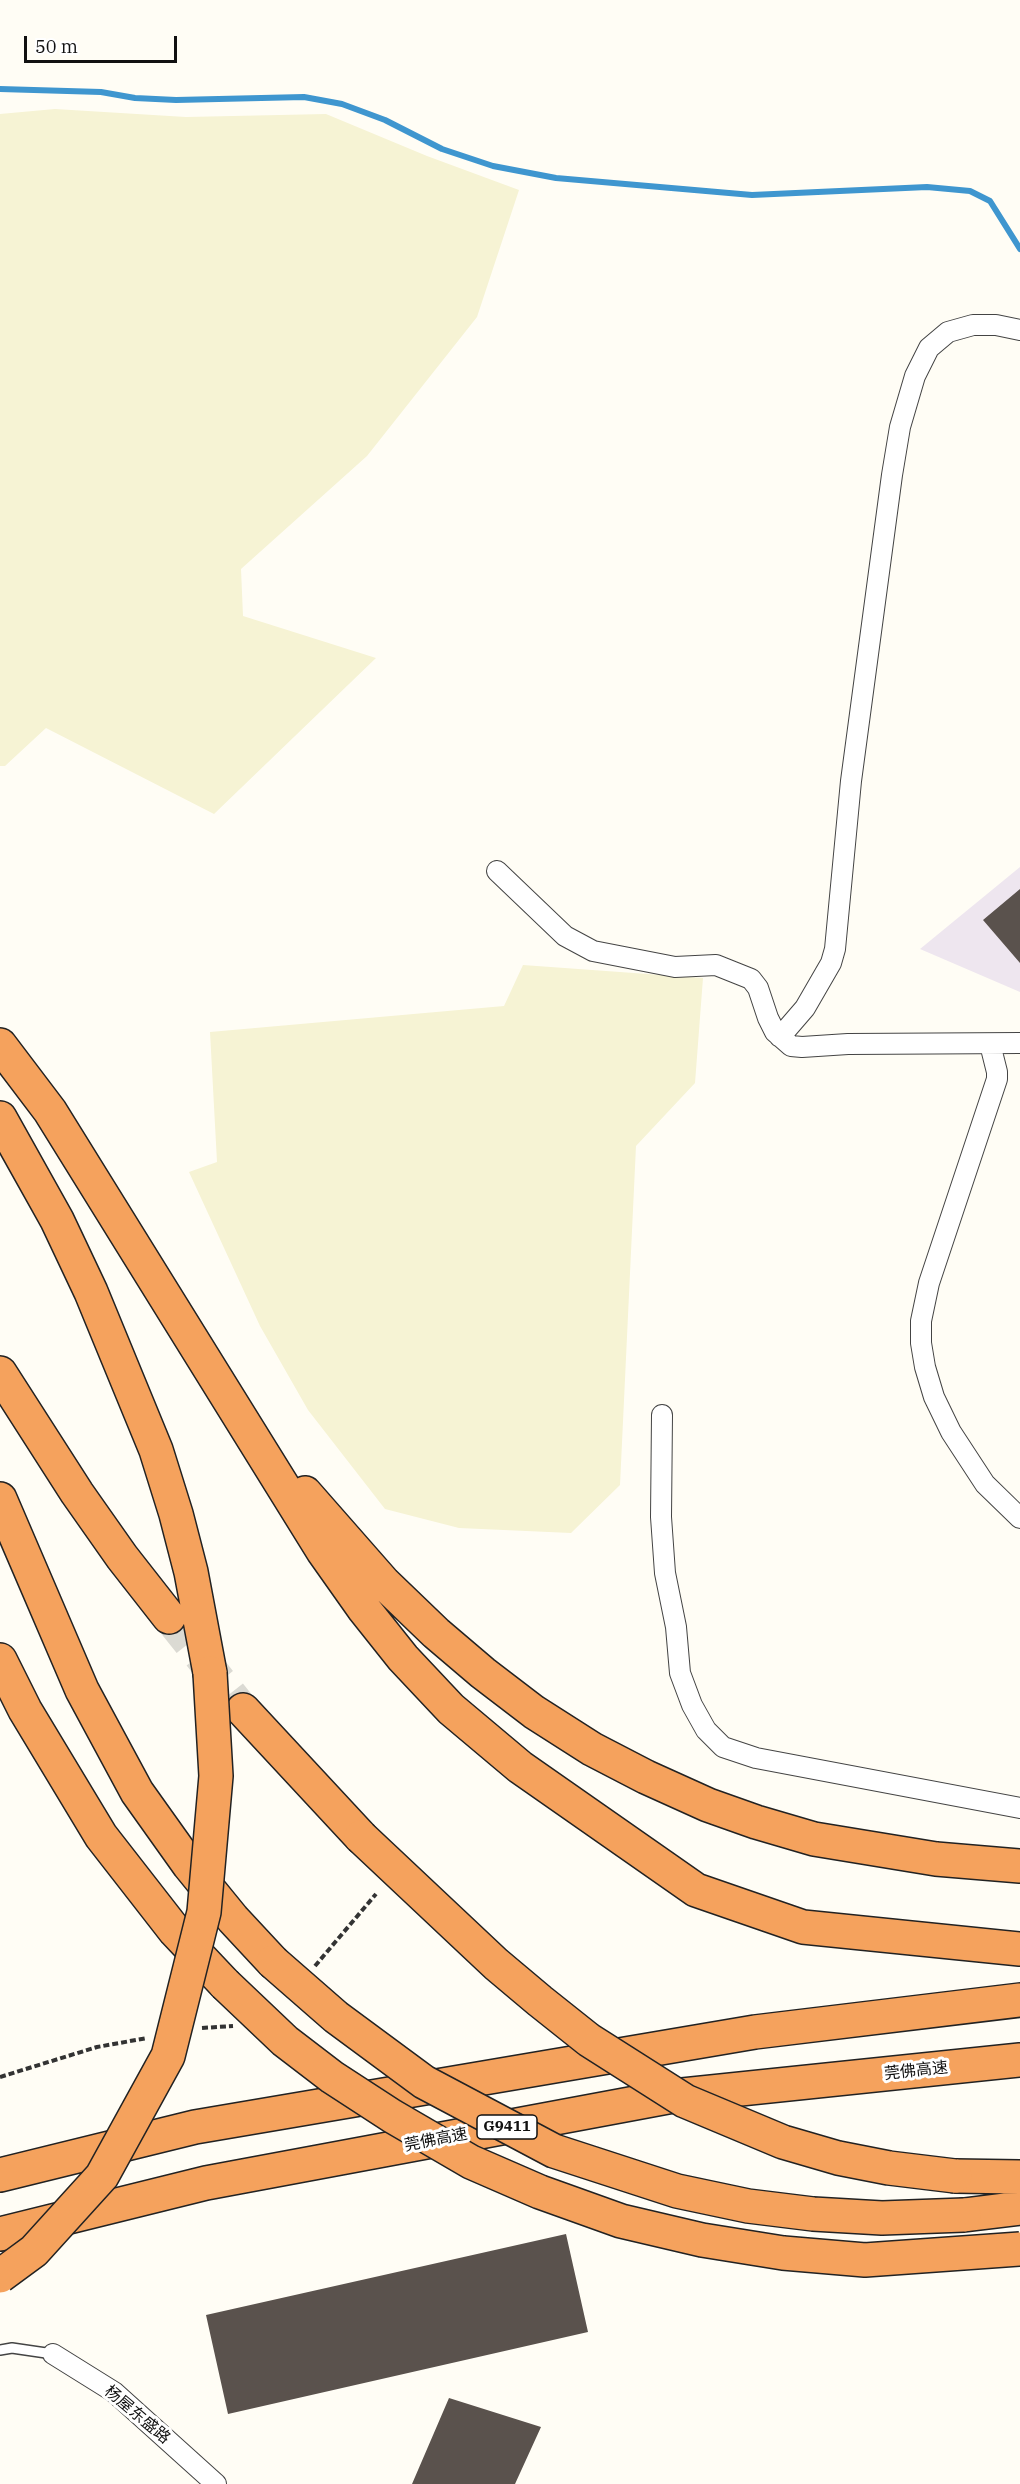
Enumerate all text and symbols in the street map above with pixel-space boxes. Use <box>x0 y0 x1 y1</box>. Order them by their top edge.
scale bar <box>27 24 180 62</box>
text: 50 m <box>35 35 78 58</box>
street label: 莞佛高速 <box>883 2058 949 2084</box>
road number: G9411 <box>477 2115 537 2139</box>
street label: 莞佛高速 <box>403 2124 469 2156</box>
street label: 杨屋东盛路 <box>100 2382 174 2448</box>

